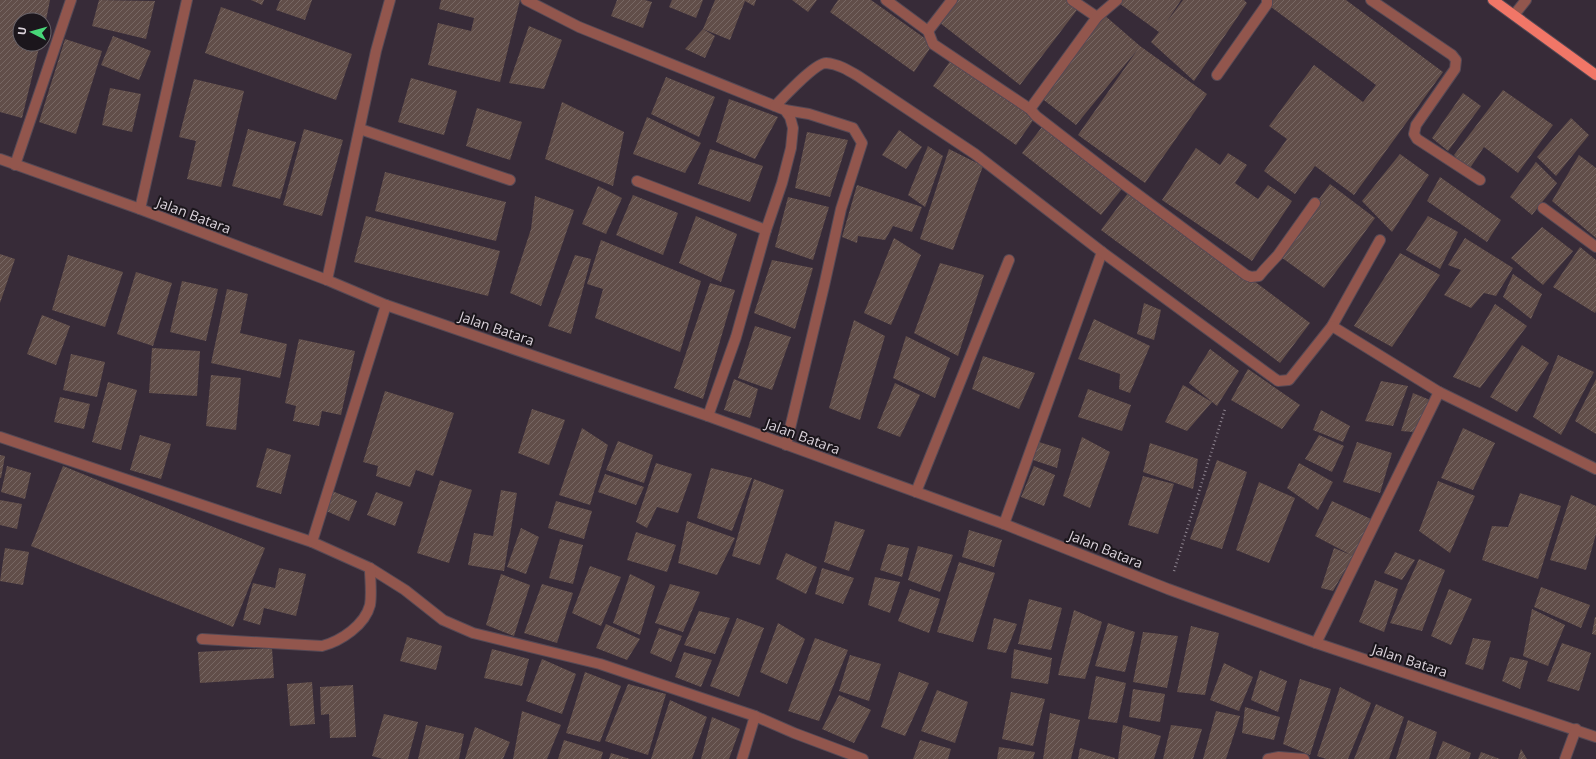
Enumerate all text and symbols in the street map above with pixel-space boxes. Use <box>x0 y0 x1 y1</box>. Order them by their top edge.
north arrow <box>12 12 52 52</box>
text: U <box>14 26 29 36</box>
street label: Jalan Batara <box>152 191 234 238</box>
street label: Jalan Batara <box>455 306 537 350</box>
street label: Jalan Batara <box>761 413 843 458</box>
street label: Jalan Batara <box>1064 525 1146 572</box>
street label: Jalan Batara <box>1368 638 1450 681</box>

